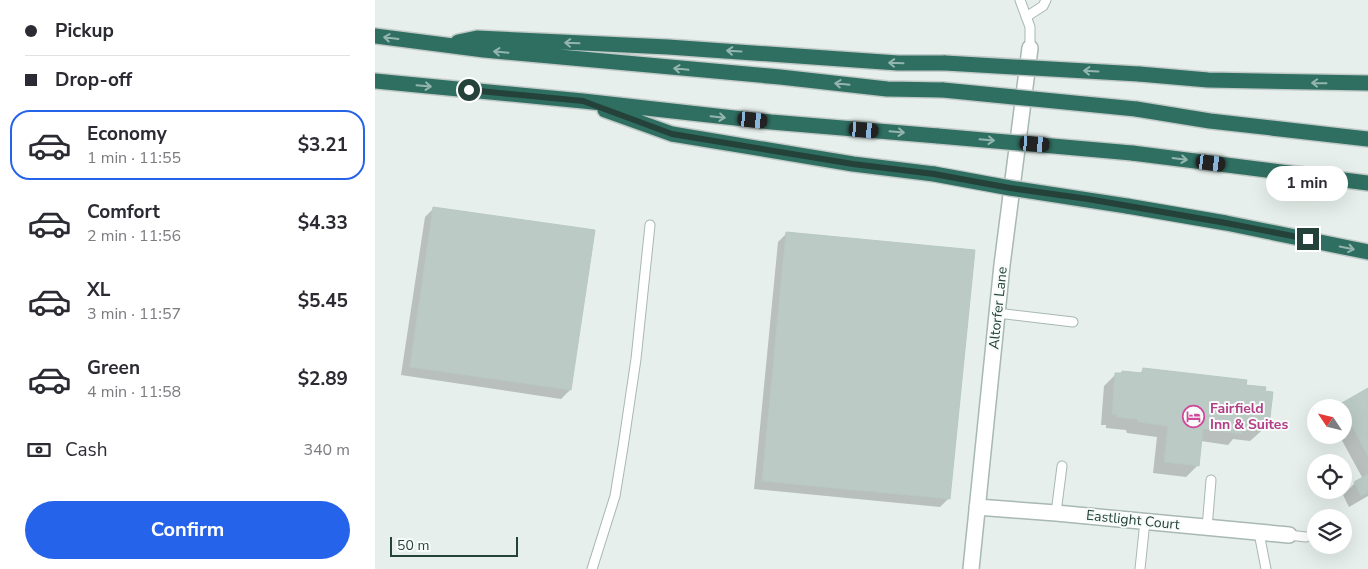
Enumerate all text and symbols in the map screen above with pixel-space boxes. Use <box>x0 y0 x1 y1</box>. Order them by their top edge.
text: Pickup <box>55 18 114 44</box>
one-way arrow <box>383 33 399 43</box>
one-way arrow <box>564 38 580 47</box>
one-way arrow <box>494 47 510 57</box>
one-way arrow <box>727 47 743 56</box>
one-way arrow <box>889 58 905 68</box>
one-way arrow <box>673 64 689 74</box>
text: Drop-off <box>55 67 132 93</box>
one-way arrow <box>1083 67 1099 76</box>
one-way arrow <box>1312 78 1328 88</box>
route start <box>458 79 480 101</box>
one-way arrow <box>835 79 851 89</box>
one-way arrow <box>415 81 431 91</box>
car <box>737 111 768 129</box>
one-way arrow <box>710 112 726 121</box>
text: Economy <box>87 121 167 147</box>
car <box>848 121 879 139</box>
icon: car <box>27 123 72 168</box>
one-way arrow <box>889 128 905 137</box>
text: $3.21 <box>298 132 348 158</box>
one-way arrow <box>978 135 994 145</box>
car <box>1019 135 1050 153</box>
text: 1 min · 11:55 <box>87 147 181 169</box>
one-way arrow <box>1172 154 1188 164</box>
car <box>1195 154 1226 172</box>
callout: 1 min <box>1267 166 1349 202</box>
text: 1 min <box>1286 172 1328 194</box>
text: Comfort <box>87 199 160 225</box>
icon: car <box>27 201 72 246</box>
text: $4.33 <box>298 210 348 236</box>
text: 2 min · 11:56 <box>87 225 181 247</box>
route end <box>1297 228 1319 250</box>
one-way arrow <box>1339 244 1355 253</box>
street label: Altorfer Lane <box>984 266 1012 350</box>
text: XL <box>87 277 110 303</box>
icon: car <box>27 279 72 324</box>
text: $5.45 <box>298 288 348 314</box>
text: 3 min · 11:57 <box>87 303 181 325</box>
text: Green <box>87 355 140 381</box>
icon: car <box>27 357 72 402</box>
text: $2.89 <box>298 366 348 392</box>
text: 4 min · 11:58 <box>87 381 181 403</box>
place label: Fairfield Inn & Suites <box>1210 399 1288 434</box>
north arrow <box>1307 399 1353 444</box>
map controls <box>1307 399 1352 554</box>
hotel icon: Fairfield Inn & Suites <box>1182 404 1206 428</box>
icon: cash <box>25 436 53 464</box>
text: Cash <box>65 437 107 463</box>
text: 340 m <box>303 439 350 461</box>
button: locate <box>1307 454 1352 499</box>
button: Confirm <box>25 501 350 559</box>
street label: Eastlight Court <box>1085 506 1181 534</box>
button: layers <box>1307 509 1352 554</box>
scale bar <box>390 534 517 557</box>
text: 50 m <box>397 536 429 555</box>

